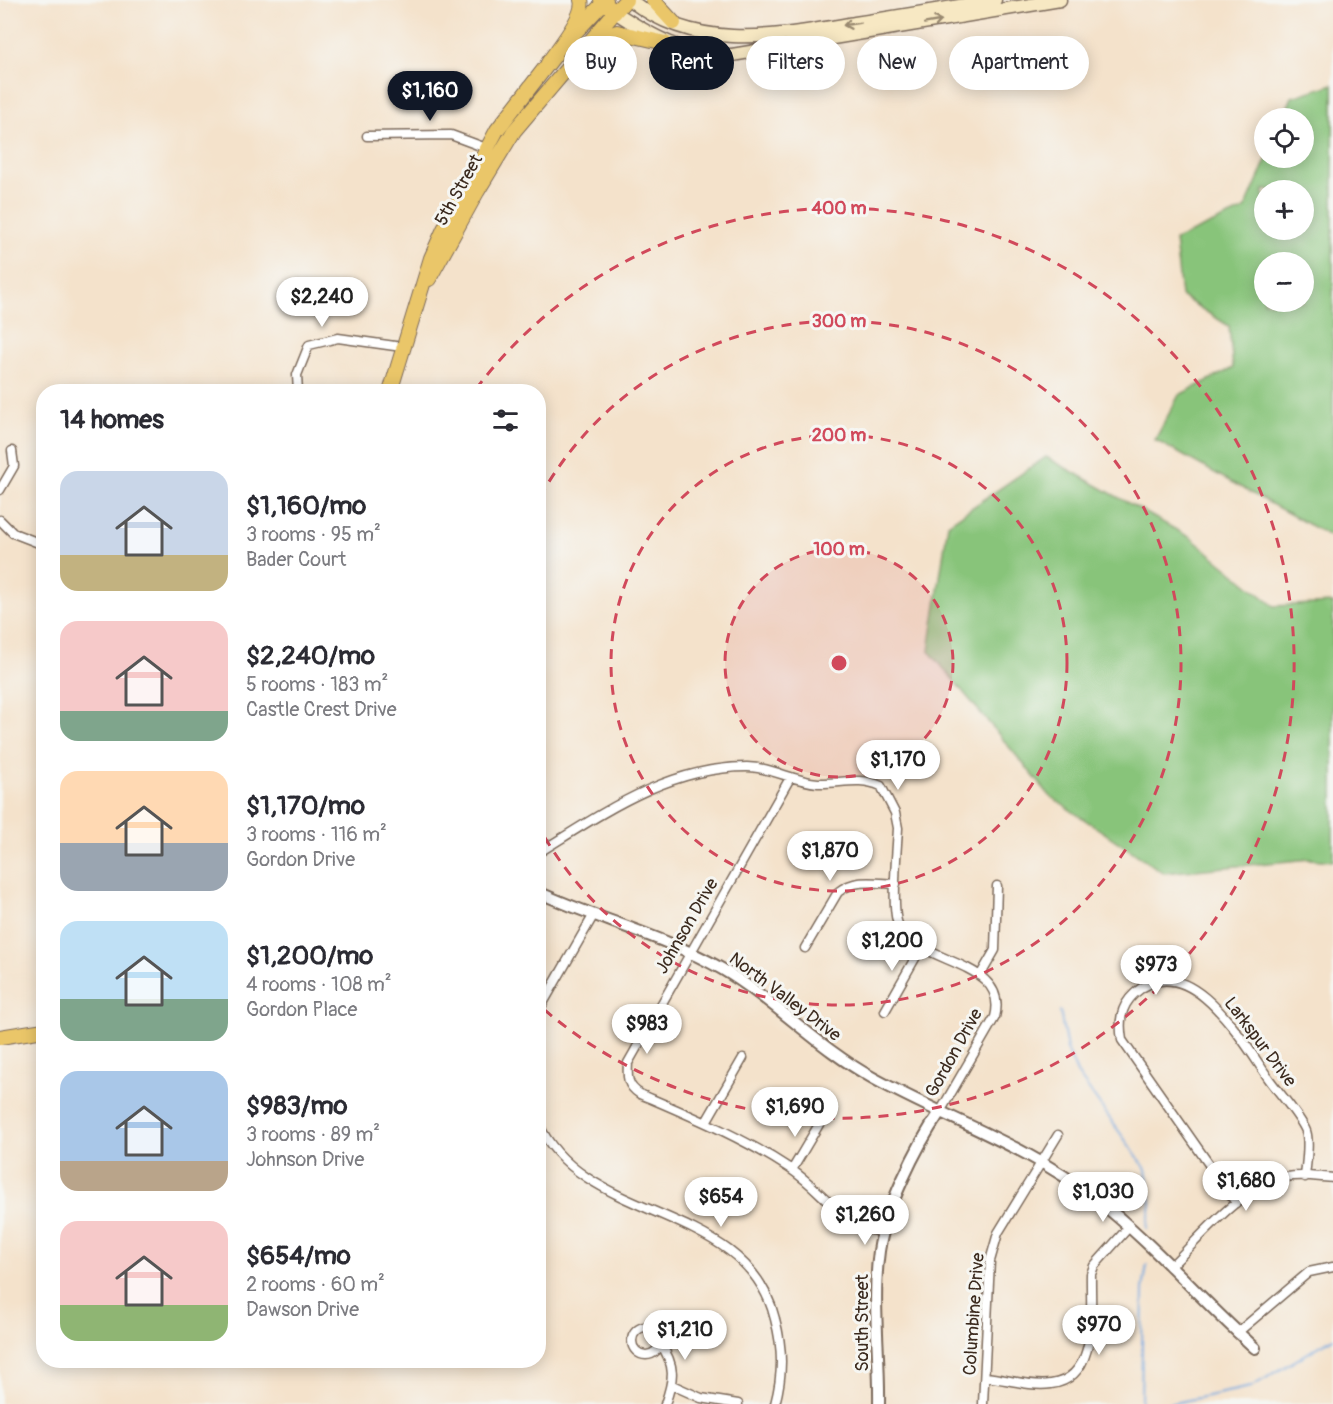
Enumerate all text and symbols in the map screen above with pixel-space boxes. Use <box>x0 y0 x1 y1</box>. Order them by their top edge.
one-way arrow <box>923 17 942 28</box>
one-way arrow <box>842 18 862 29</box>
chip: Buy <box>564 36 637 90</box>
chip: Rent <box>649 36 734 90</box>
chip: Filters <box>746 36 845 90</box>
chip: New <box>857 36 937 90</box>
chip: Apartment <box>949 36 1089 90</box>
pin: $1,160 <box>381 71 479 122</box>
text: $1,160 <box>402 78 458 103</box>
map controls <box>1254 108 1314 312</box>
button: locate <box>1254 108 1314 168</box>
street label: 5th Street <box>430 150 488 230</box>
button: + <box>1254 180 1314 240</box>
text: 400 m <box>812 197 866 220</box>
button: − <box>1254 252 1314 312</box>
pin: $2,240 <box>273 277 371 328</box>
text: $2,240 <box>290 284 354 309</box>
text: 300 m <box>812 310 866 333</box>
text: 14 homes <box>60 404 164 436</box>
icon: filters <box>489 404 522 437</box>
text: 200 m <box>812 424 866 447</box>
text: $1,160/mo <box>246 490 366 522</box>
icon: home <box>108 495 180 567</box>
text: 3 rooms · 95 m² <box>246 522 381 547</box>
text: 100 m <box>813 538 865 561</box>
text: Bader Court <box>246 547 346 572</box>
text: $2,240/mo <box>246 640 375 672</box>
icon: home <box>108 645 180 717</box>
centre of rings <box>829 653 849 673</box>
text: 5 rooms · 183 m² <box>246 672 388 697</box>
text: Castle Crest Drive <box>246 697 397 722</box>
pin: $1,170 <box>849 740 947 791</box>
text: $1,170 <box>870 747 926 772</box>
text: $1,170/mo <box>246 790 365 822</box>
icon: home <box>108 795 180 867</box>
text: 3 rooms · 116 m² <box>246 822 387 847</box>
pin: $1,870 <box>781 831 879 882</box>
text: $1,870 <box>801 838 859 863</box>
text: Gordon Drive <box>246 847 355 872</box>
street label: Johnson Drive <box>650 874 724 978</box>
pin: $1,200 <box>843 921 941 972</box>
text: $1,200 <box>861 928 923 953</box>
text: $1,200/mo <box>246 940 373 972</box>
icon: home <box>108 945 180 1017</box>
pin: $973 <box>1120 945 1192 996</box>
street label: North Valley Drive <box>724 947 846 1047</box>
text: $973 <box>1135 952 1177 977</box>
text: 4 rooms · 108 m² <box>246 972 392 997</box>
street label: Larkspur Drive <box>1219 992 1301 1092</box>
text: Gordon Place <box>246 997 357 1022</box>
pin: $983 <box>611 1004 683 1055</box>
street label: Gordon Drive <box>920 1004 988 1101</box>
text: $983 <box>626 1011 668 1036</box>
pin: $1,690 <box>746 1087 844 1138</box>
text: $983/mo <box>246 1090 347 1122</box>
text: $1,690 <box>765 1094 825 1119</box>
icon: home <box>108 1095 180 1167</box>
text: 3 rooms · 89 m² <box>246 1122 380 1147</box>
text: Johnson Drive <box>246 1147 364 1172</box>
pin: $1,680 <box>1197 1161 1295 1212</box>
text: $1,680 <box>1216 1168 1276 1193</box>
pin: $1,030 <box>1054 1172 1152 1223</box>
pin: $654 <box>685 1177 757 1228</box>
text: $1,030 <box>1072 1179 1134 1204</box>
text: $654 <box>699 1184 743 1209</box>
pin: $1,260 <box>816 1195 914 1246</box>
text: $1,260 <box>835 1202 895 1227</box>
text: $654/mo <box>246 1240 351 1272</box>
icon: home <box>108 1245 180 1317</box>
street label: Columbine Drive <box>958 1252 990 1376</box>
text: 2 rooms · 60 m² <box>246 1272 385 1297</box>
street label: South Street <box>851 1273 874 1372</box>
text: Dawson Drive <box>246 1297 359 1322</box>
pin: $970 <box>1063 1305 1135 1356</box>
pin: $1,210 <box>636 1310 734 1361</box>
text: $970 <box>1076 1312 1122 1337</box>
text: $1,210 <box>657 1317 713 1342</box>

